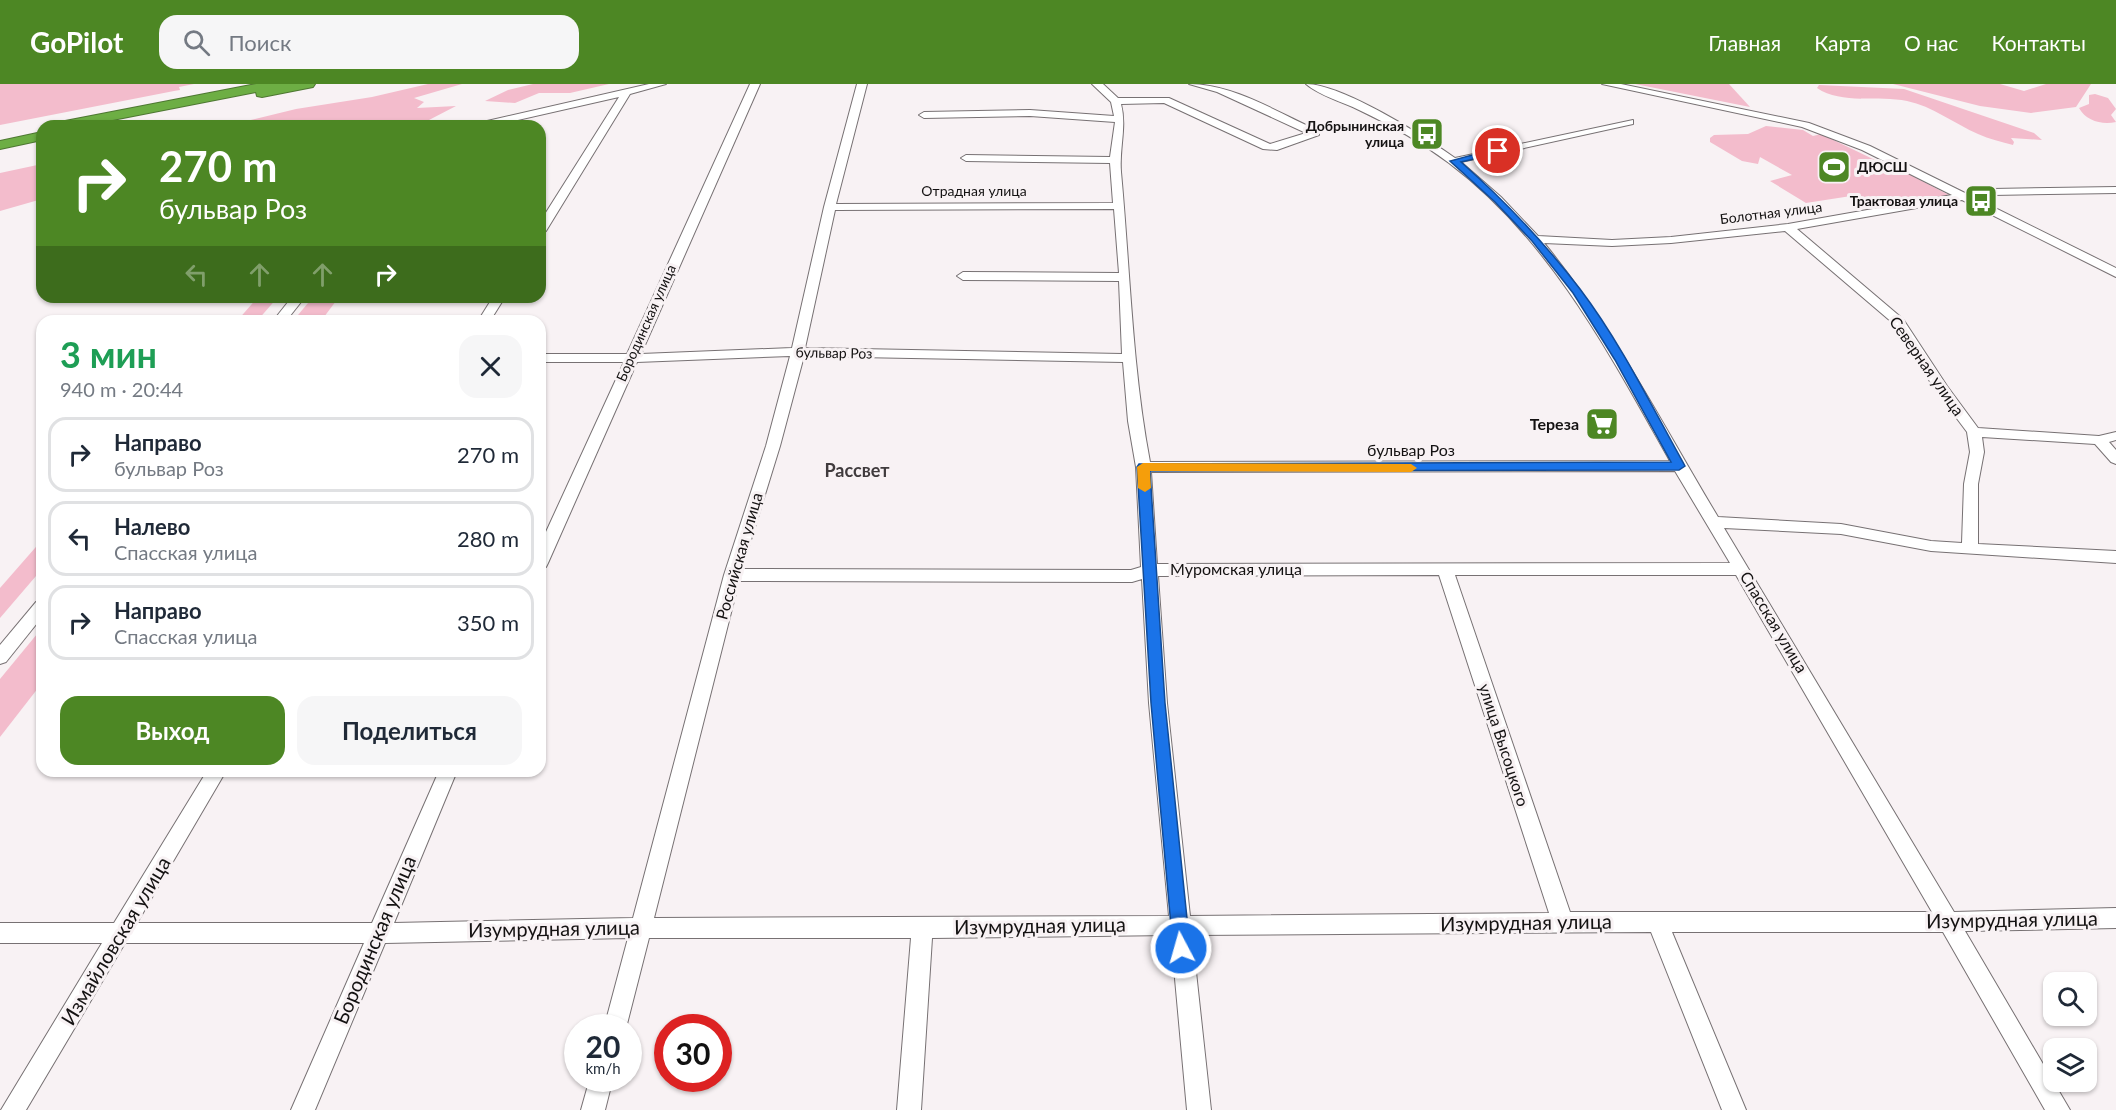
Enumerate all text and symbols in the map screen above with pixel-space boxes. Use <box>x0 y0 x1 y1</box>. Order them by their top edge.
search box <box>159 15 579 69</box>
text: GoPilot <box>30 25 123 59</box>
icon: search <box>180 26 213 59</box>
text: Поиск <box>228 29 291 56</box>
text: Главная <box>1708 30 1781 55</box>
text: Карта <box>1814 30 1871 55</box>
text: О нас <box>1904 30 1958 55</box>
text: Контакты <box>1991 30 2086 55</box>
bus stop icon: Добрынинская улица <box>1409 116 1445 152</box>
place label: Добрынинская улица <box>1306 117 1404 150</box>
pin <box>1472 125 1523 176</box>
icon: arrive <box>1481 134 1514 167</box>
text: 270 m <box>159 141 277 191</box>
icon: right <box>60 144 138 222</box>
sports icon: ДЮСШ <box>1816 149 1852 185</box>
place label: ДЮСШ <box>1857 158 1908 175</box>
street label: Отрадная улица <box>921 182 1027 199</box>
bus stop icon: Трактовая улица <box>1963 183 1999 219</box>
text: бульвар Роз <box>159 192 307 225</box>
place label: Трактовая улица <box>1850 192 1958 209</box>
street label: Болотная улица <box>1719 198 1823 227</box>
icon: left <box>180 258 213 291</box>
icon: ahead <box>243 258 276 291</box>
icon: ahead <box>306 258 339 291</box>
icon: right <box>369 258 402 291</box>
street label: Бородинская улица <box>612 262 679 384</box>
street label: Северная улица <box>1886 312 1969 419</box>
text: 3 мин <box>60 332 157 376</box>
button: close <box>459 335 522 398</box>
street label: бульвар Роз <box>795 343 873 362</box>
text: 940 m · 20:44 <box>60 377 183 401</box>
supermarket icon: Тереза <box>1584 406 1620 442</box>
place label: Тереза <box>1530 414 1579 433</box>
text: Направо <box>114 429 202 456</box>
icon: right <box>63 438 96 471</box>
street label: бульвар Роз <box>1367 440 1455 459</box>
text: 270 m <box>457 441 519 468</box>
text: бульвар Роз <box>114 456 224 480</box>
district label: Рассвет <box>824 459 890 481</box>
street label: Российская улица <box>711 490 766 622</box>
text: Налево <box>114 513 190 540</box>
icon: left <box>63 522 96 555</box>
text: 280 m <box>457 525 519 552</box>
text: Спасская улица <box>114 540 257 564</box>
street label: Муромская улица <box>1170 559 1302 578</box>
street label: Спасская улица <box>1737 568 1812 676</box>
text: Направо <box>114 597 202 624</box>
icon: right <box>63 606 96 639</box>
text: 350 m <box>457 609 519 636</box>
text: Спасская улица <box>114 624 257 648</box>
street label: улица Высоцкого <box>1476 681 1533 809</box>
button: Выход <box>60 696 285 765</box>
button: Поделиться <box>297 696 522 765</box>
street label: Измайловская улица <box>55 852 175 1029</box>
street label: Бородинская улица <box>328 852 420 1027</box>
street label: Изумрудная улица <box>1926 906 2098 932</box>
street label: Изумрудная улица <box>1440 909 1612 935</box>
street label: Изумрудная улица <box>954 912 1126 938</box>
street label: Изумрудная улица <box>468 915 640 941</box>
position arrow <box>1149 916 1213 980</box>
map controls <box>2043 972 2097 1092</box>
button: search <box>2043 972 2097 1026</box>
speed limit sign: 30 <box>654 1014 732 1092</box>
text: 20 <box>586 1028 620 1064</box>
button: layers <box>2043 1038 2097 1092</box>
text: km/h <box>585 1059 621 1077</box>

